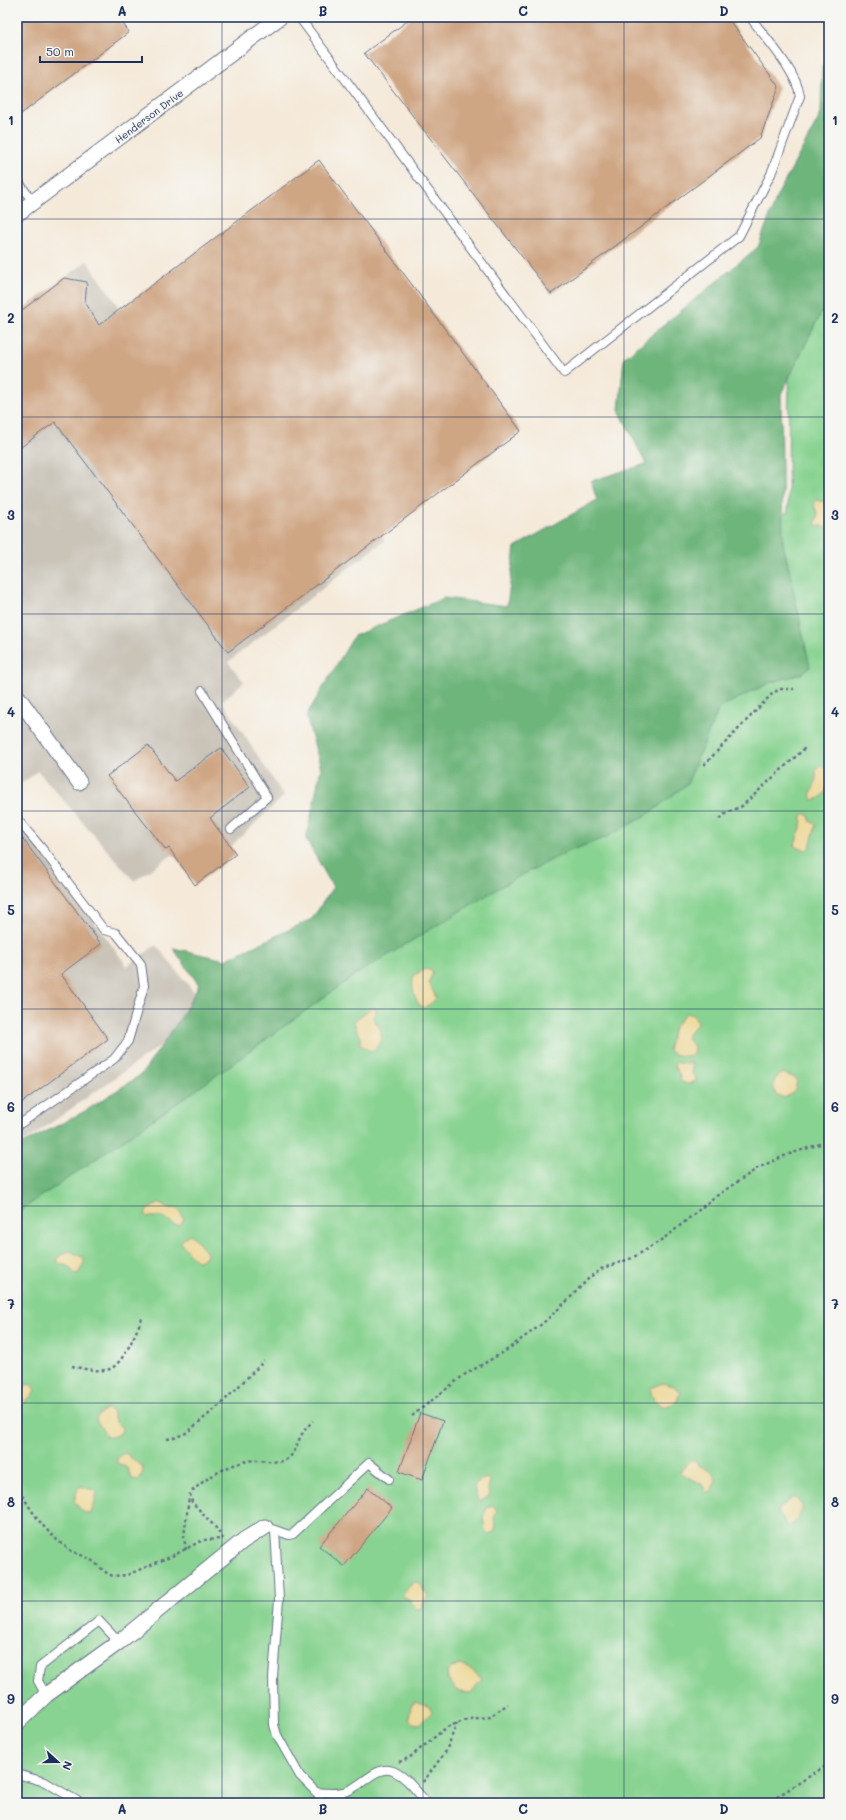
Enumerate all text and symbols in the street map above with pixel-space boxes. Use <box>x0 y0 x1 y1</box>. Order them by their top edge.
text: A <box>117 2 127 19</box>
text: B <box>319 2 328 19</box>
text: C <box>518 2 528 19</box>
text: D <box>719 2 729 19</box>
scale bar <box>40 38 142 64</box>
text: 50 m <box>46 43 74 59</box>
street label: Henderson Drive <box>112 86 186 146</box>
text: 1 <box>8 111 14 128</box>
text: 1 <box>832 111 838 128</box>
text: 2 <box>7 309 15 326</box>
text: 2 <box>831 309 839 326</box>
text: 3 <box>7 506 15 523</box>
text: 3 <box>831 506 839 523</box>
text: 4 <box>7 703 15 720</box>
text: 4 <box>831 703 839 720</box>
text: 5 <box>7 901 15 918</box>
text: 5 <box>831 901 839 918</box>
text: 6 <box>7 1098 15 1115</box>
text: 6 <box>831 1098 839 1115</box>
text: 7 <box>7 1295 15 1312</box>
text: 7 <box>831 1295 839 1312</box>
text: 8 <box>7 1493 15 1510</box>
text: 8 <box>831 1493 839 1510</box>
text: 9 <box>7 1690 15 1707</box>
text: 9 <box>831 1690 839 1707</box>
north arrow <box>38 1742 78 1782</box>
text: N <box>59 1759 76 1772</box>
text: A <box>117 1800 127 1817</box>
text: B <box>319 1800 328 1817</box>
text: C <box>518 1800 528 1817</box>
text: D <box>719 1800 729 1817</box>

